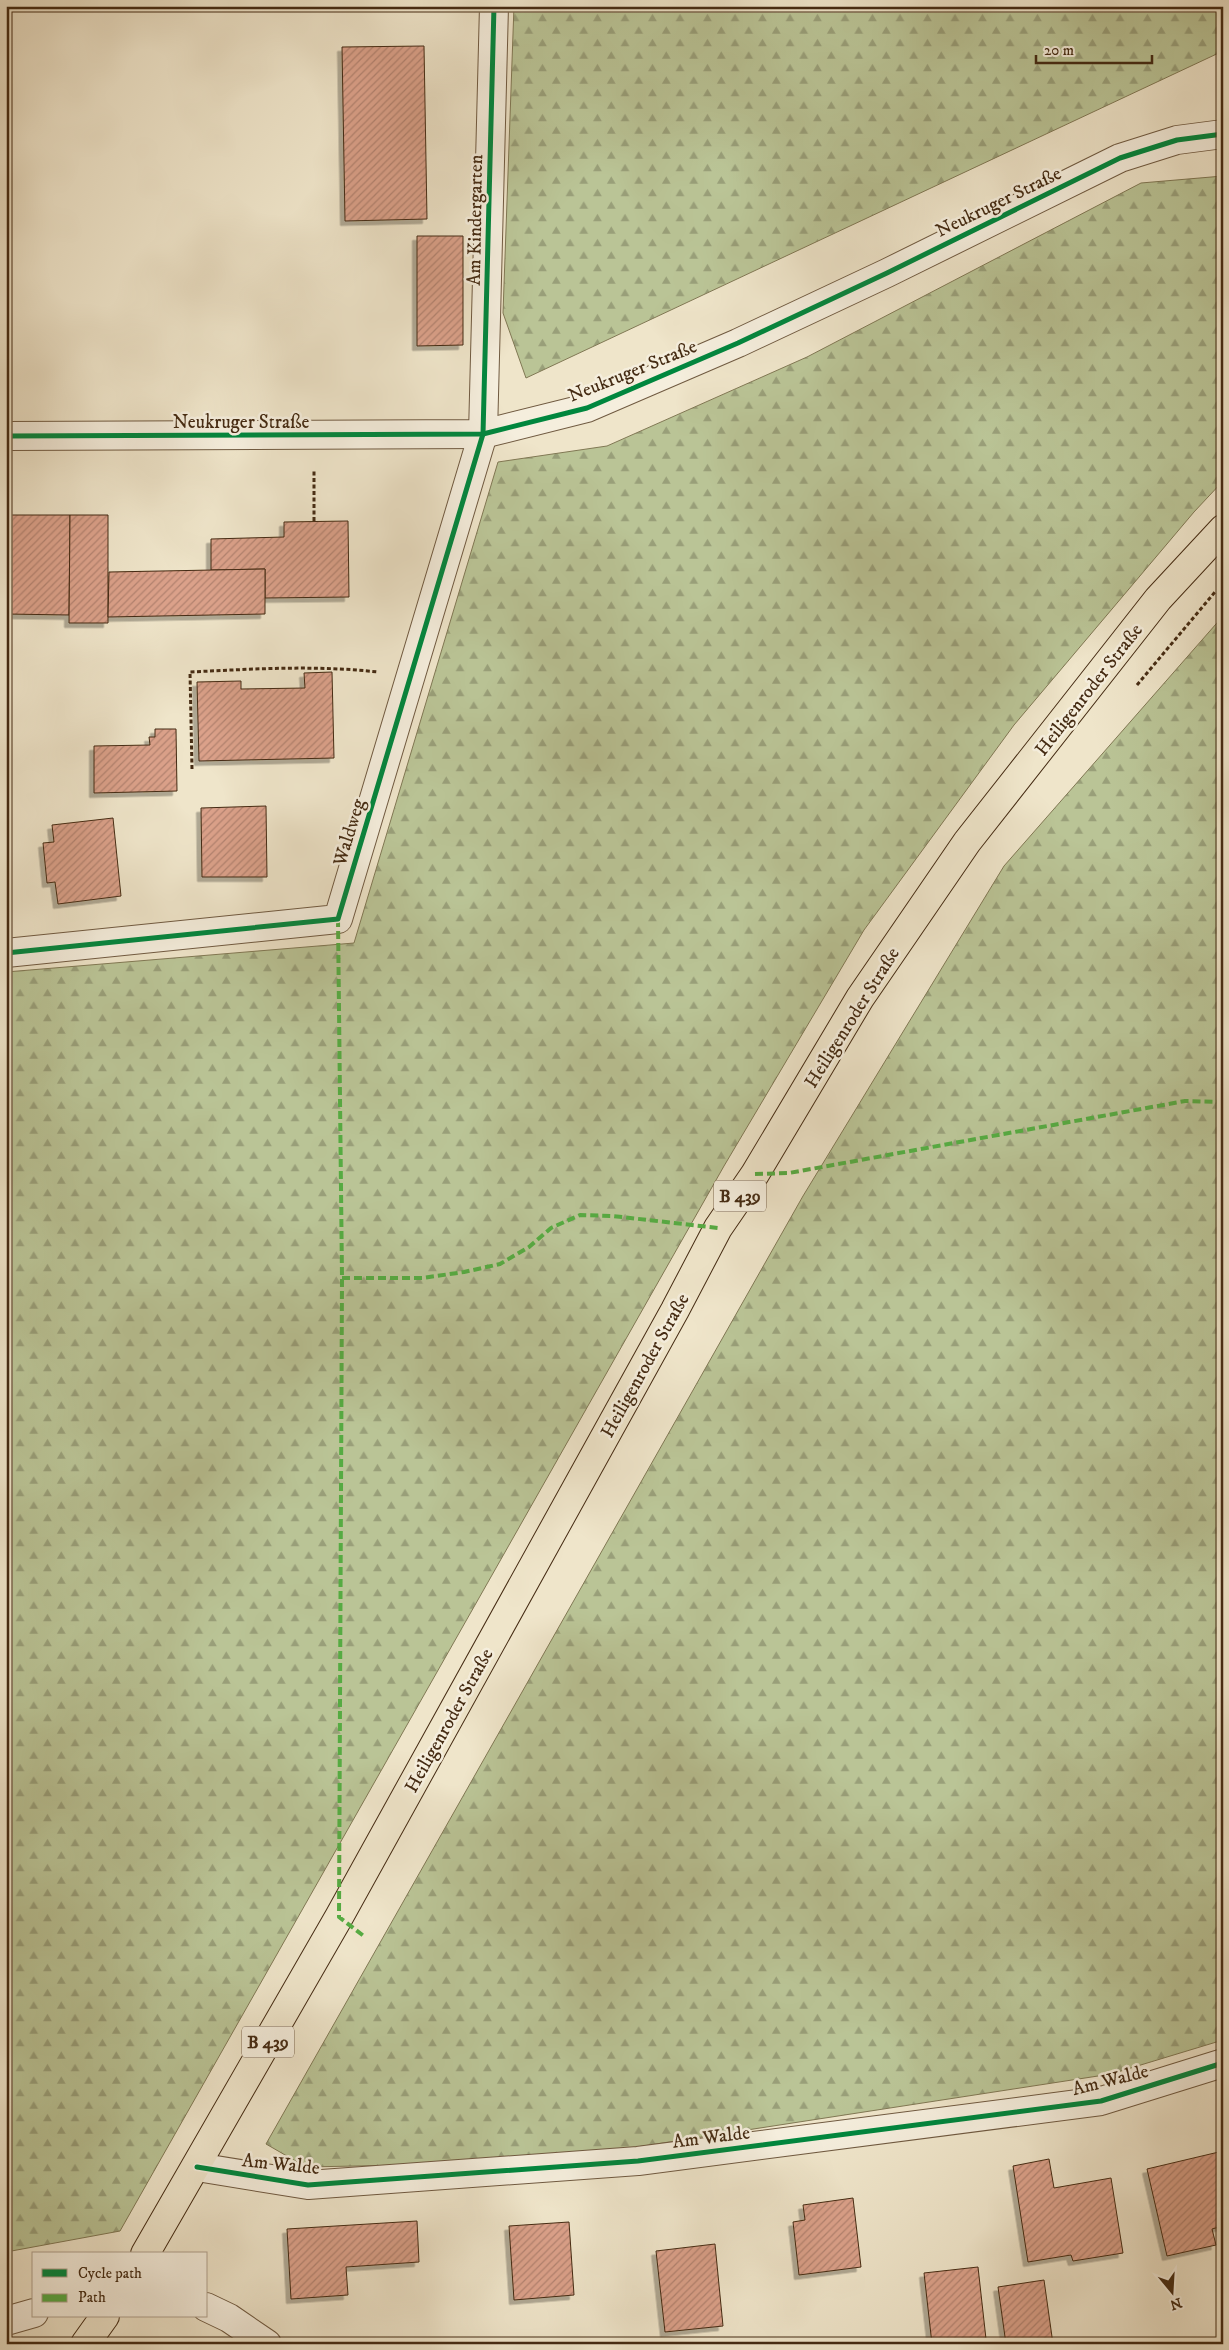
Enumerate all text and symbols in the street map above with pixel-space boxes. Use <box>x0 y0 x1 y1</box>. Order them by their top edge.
scale bar <box>1036 32 1153 64</box>
text: 20 m <box>1044 41 1074 60</box>
street label: Am Kindergarten <box>463 154 488 286</box>
street label: Neukruger Straße <box>932 162 1065 243</box>
street label: Neukruger Straße <box>565 335 700 408</box>
street label: Neukruger Straße <box>173 411 309 434</box>
street label: Heiligenroder Straße <box>1030 619 1148 761</box>
street label: Waldweg <box>328 796 371 870</box>
street label: Heiligenroder Straße <box>800 943 905 1092</box>
road number: B 439 <box>714 1180 766 1212</box>
street label: Heiligenroder Straße <box>596 1289 695 1442</box>
street label: Heiligenroder Straße <box>400 1644 499 1797</box>
road number: B 439 <box>242 2026 294 2058</box>
street label: Am Walde <box>1070 2060 1151 2101</box>
street label: Am Walde <box>671 2121 751 2154</box>
street label: Am Walde <box>241 2149 321 2180</box>
legend <box>32 2252 208 2318</box>
text: Cycle path <box>78 2264 142 2283</box>
north arrow <box>1146 2268 1196 2318</box>
text: Path <box>78 2288 106 2307</box>
text: N <box>1167 2293 1184 2314</box>

